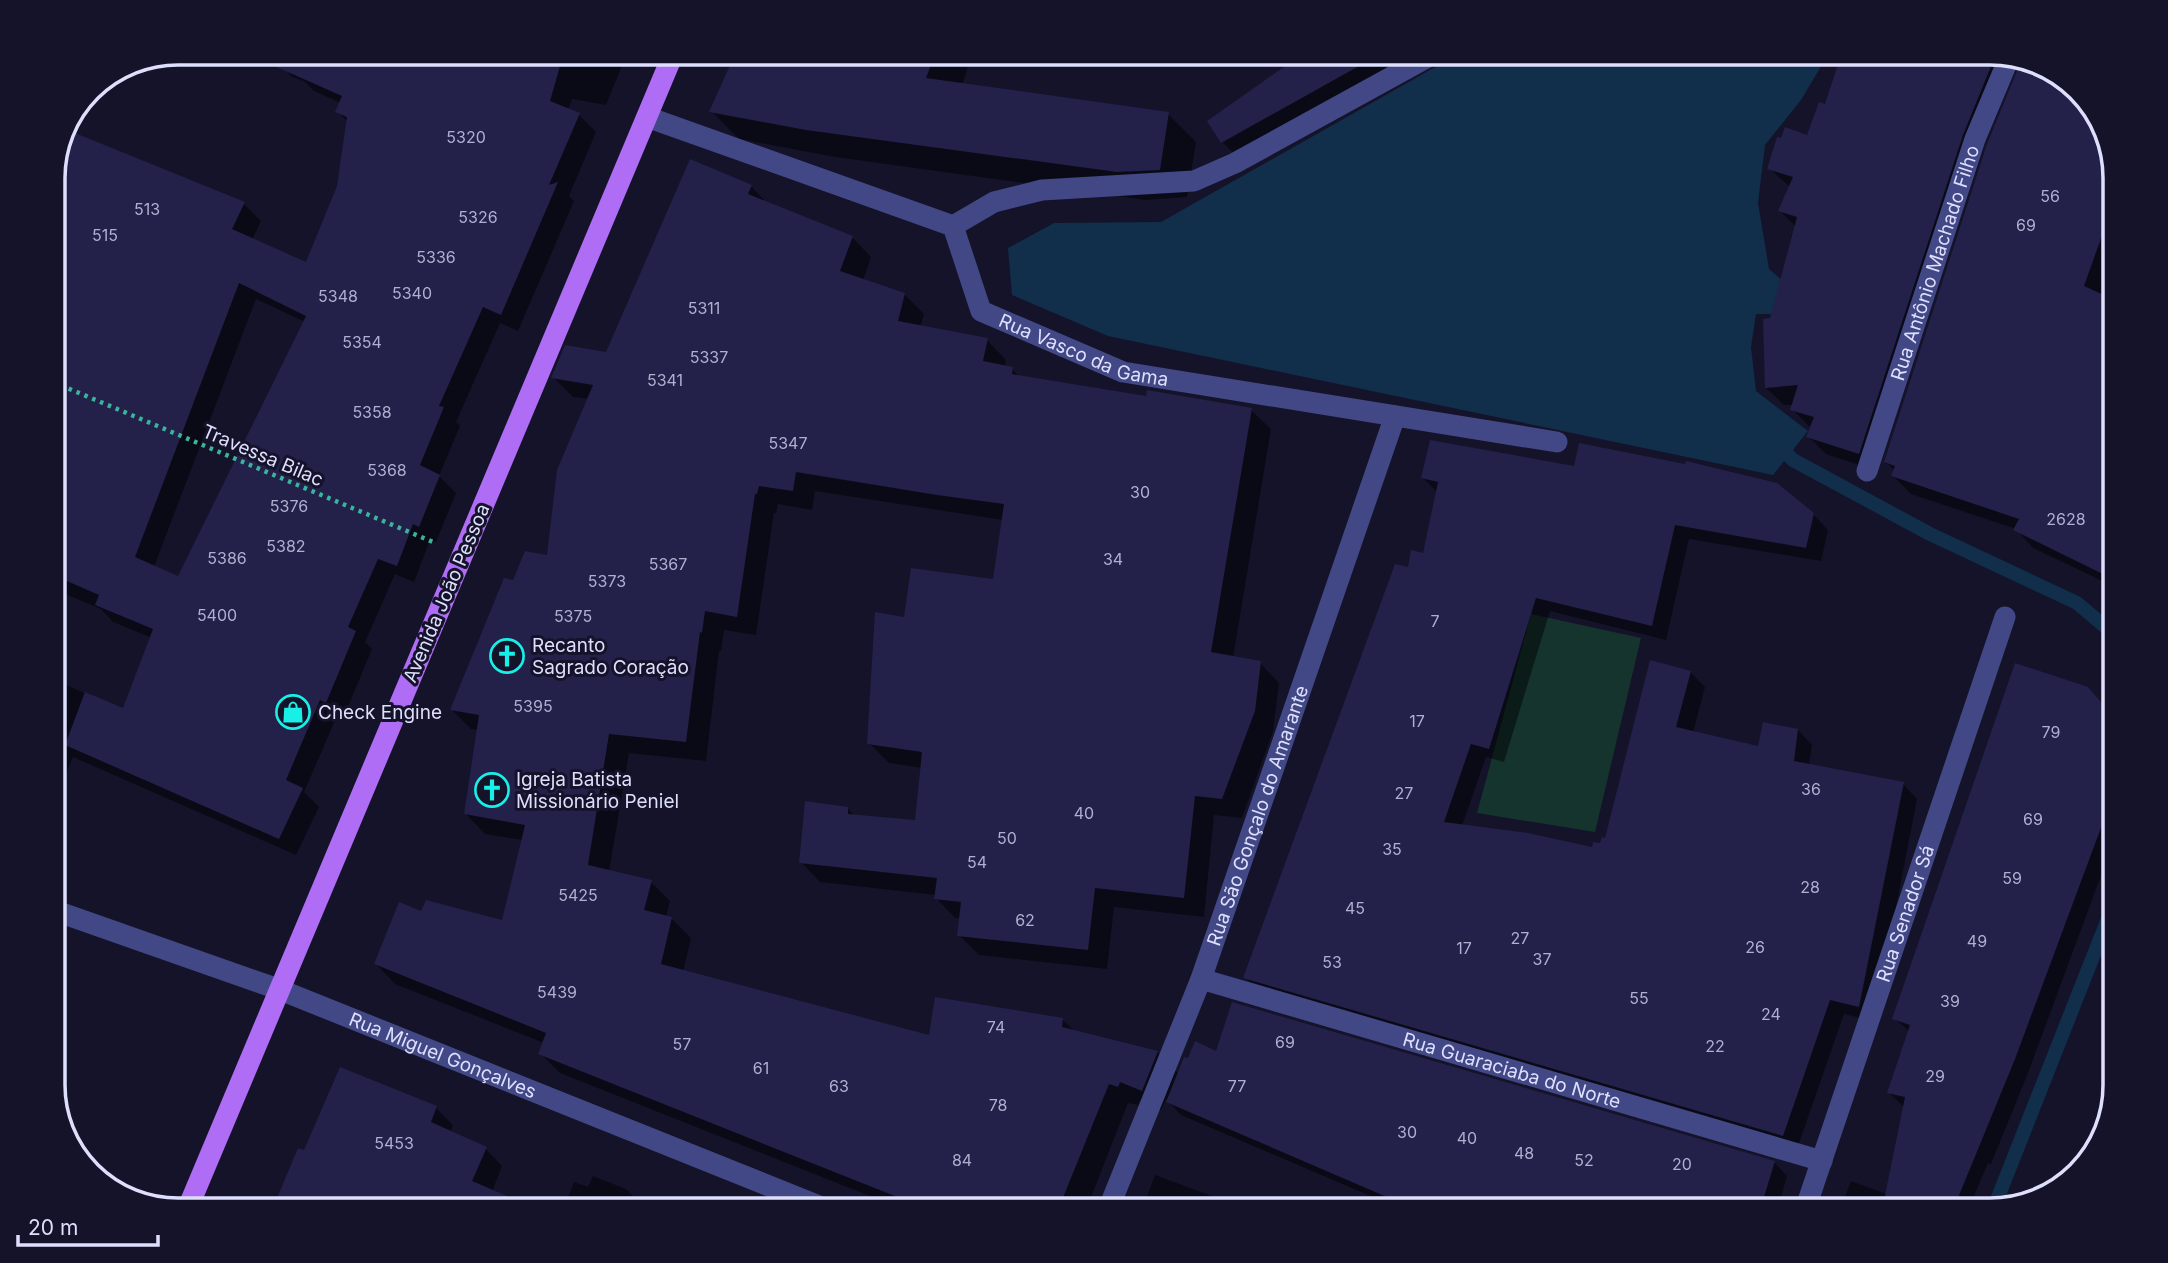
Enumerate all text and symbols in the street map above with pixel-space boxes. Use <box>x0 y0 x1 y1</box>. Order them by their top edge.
house number: 5320 <box>446 127 486 147</box>
street label: Rua Antônio Machado Filho <box>1886 142 1984 383</box>
house number: 56 <box>2040 186 2060 206</box>
house number: 513 <box>134 199 160 219</box>
house number: 5326 <box>458 207 498 227</box>
house number: 69 <box>2016 215 2036 235</box>
house number: 515 <box>92 225 118 245</box>
house number: 5336 <box>416 247 456 267</box>
house number: 5340 <box>392 283 432 303</box>
house number: 5348 <box>318 286 358 306</box>
house number: 5311 <box>688 298 720 318</box>
street label: Rua Vasco da Gama <box>995 309 1170 391</box>
house number: 5354 <box>342 332 382 352</box>
house number: 5337 <box>690 347 728 367</box>
house number: 5341 <box>647 370 683 390</box>
house number: 5358 <box>352 402 392 422</box>
street label: Travessa Bilac <box>199 420 327 491</box>
house number: 5347 <box>769 433 808 453</box>
house number: 5368 <box>367 460 407 480</box>
house number: 30 <box>1130 482 1150 502</box>
house number: 5376 <box>270 496 308 516</box>
street label: Avenida João Pessoa <box>398 500 495 686</box>
house number: 2628 <box>2046 509 2086 529</box>
house number: 5382 <box>266 536 306 556</box>
house number: 5386 <box>207 548 247 568</box>
house number: 34 <box>1103 549 1123 569</box>
house number: 5367 <box>649 554 687 574</box>
house number: 5373 <box>588 571 626 591</box>
house number: 5400 <box>197 605 237 625</box>
house number: 5375 <box>554 606 592 626</box>
house number: 7 <box>1430 611 1440 631</box>
place label: Recanto Sagrado Coração <box>532 634 689 679</box>
church icon: Recanto Sagrado Coração <box>488 637 526 675</box>
street label: Rua São Gonçalo do Amarante <box>1202 682 1313 949</box>
shop icon: Check Engine <box>274 693 312 731</box>
house number: 5395 <box>513 696 553 716</box>
place label: Check Engine <box>318 701 442 724</box>
house number: 17 <box>1409 711 1425 731</box>
house number: 79 <box>2042 722 2060 742</box>
place label: Igreja Batista Missionário Peniel <box>516 768 679 813</box>
church icon: Igreja Batista Missionário Peniel <box>473 771 511 809</box>
house number: 36 <box>1801 779 1821 799</box>
house number: 27 <box>1395 783 1413 803</box>
house number: 40 <box>1074 803 1094 823</box>
house number: 69 <box>2023 809 2043 829</box>
house number: 50 <box>997 828 1017 848</box>
house number: 35 <box>1382 839 1402 859</box>
street label: Rua Senador Sá <box>1872 842 1939 985</box>
house number: 54 <box>967 852 987 872</box>
house number: 59 <box>2002 868 2022 888</box>
house number: 28 <box>1800 877 1820 897</box>
house number: 5425 <box>558 885 598 905</box>
house number: 45 <box>1345 898 1365 918</box>
house number: 62 <box>1015 910 1035 930</box>
house number: 27 <box>1511 928 1529 948</box>
house number: 49 <box>1967 931 1987 951</box>
house number: 26 <box>1745 937 1765 957</box>
house number: 17 <box>1456 938 1472 958</box>
house number: 37 <box>1533 949 1551 969</box>
house number: 53 <box>1322 952 1342 972</box>
house number: 5439 <box>537 982 577 1002</box>
house number: 55 <box>1629 988 1649 1008</box>
house number: 39 <box>1940 991 1960 1011</box>
house number: 24 <box>1761 1004 1781 1024</box>
street label: Rua Miguel Gonçalves <box>346 1008 540 1103</box>
house number: 74 <box>987 1017 1005 1037</box>
street label: Rua Guaraciaba do Norte <box>1400 1028 1624 1113</box>
house number: 69 <box>1275 1032 1295 1052</box>
house number: 57 <box>673 1034 691 1054</box>
house number: 22 <box>1705 1036 1725 1056</box>
house number: 61 <box>753 1058 769 1078</box>
house number: 29 <box>1925 1066 1945 1086</box>
house number: 63 <box>829 1076 849 1096</box>
house number: 77 <box>1228 1076 1246 1096</box>
house number: 78 <box>989 1095 1007 1115</box>
house number: 30 <box>1397 1122 1417 1142</box>
house number: 40 <box>1457 1128 1477 1148</box>
house number: 5453 <box>374 1133 414 1153</box>
house number: 48 <box>1514 1143 1534 1163</box>
house number: 84 <box>952 1150 972 1170</box>
house number: 52 <box>1574 1150 1594 1170</box>
house number: 20 <box>1672 1154 1692 1174</box>
scale bar <box>18 1204 158 1248</box>
text: 20 m <box>28 1215 78 1240</box>

